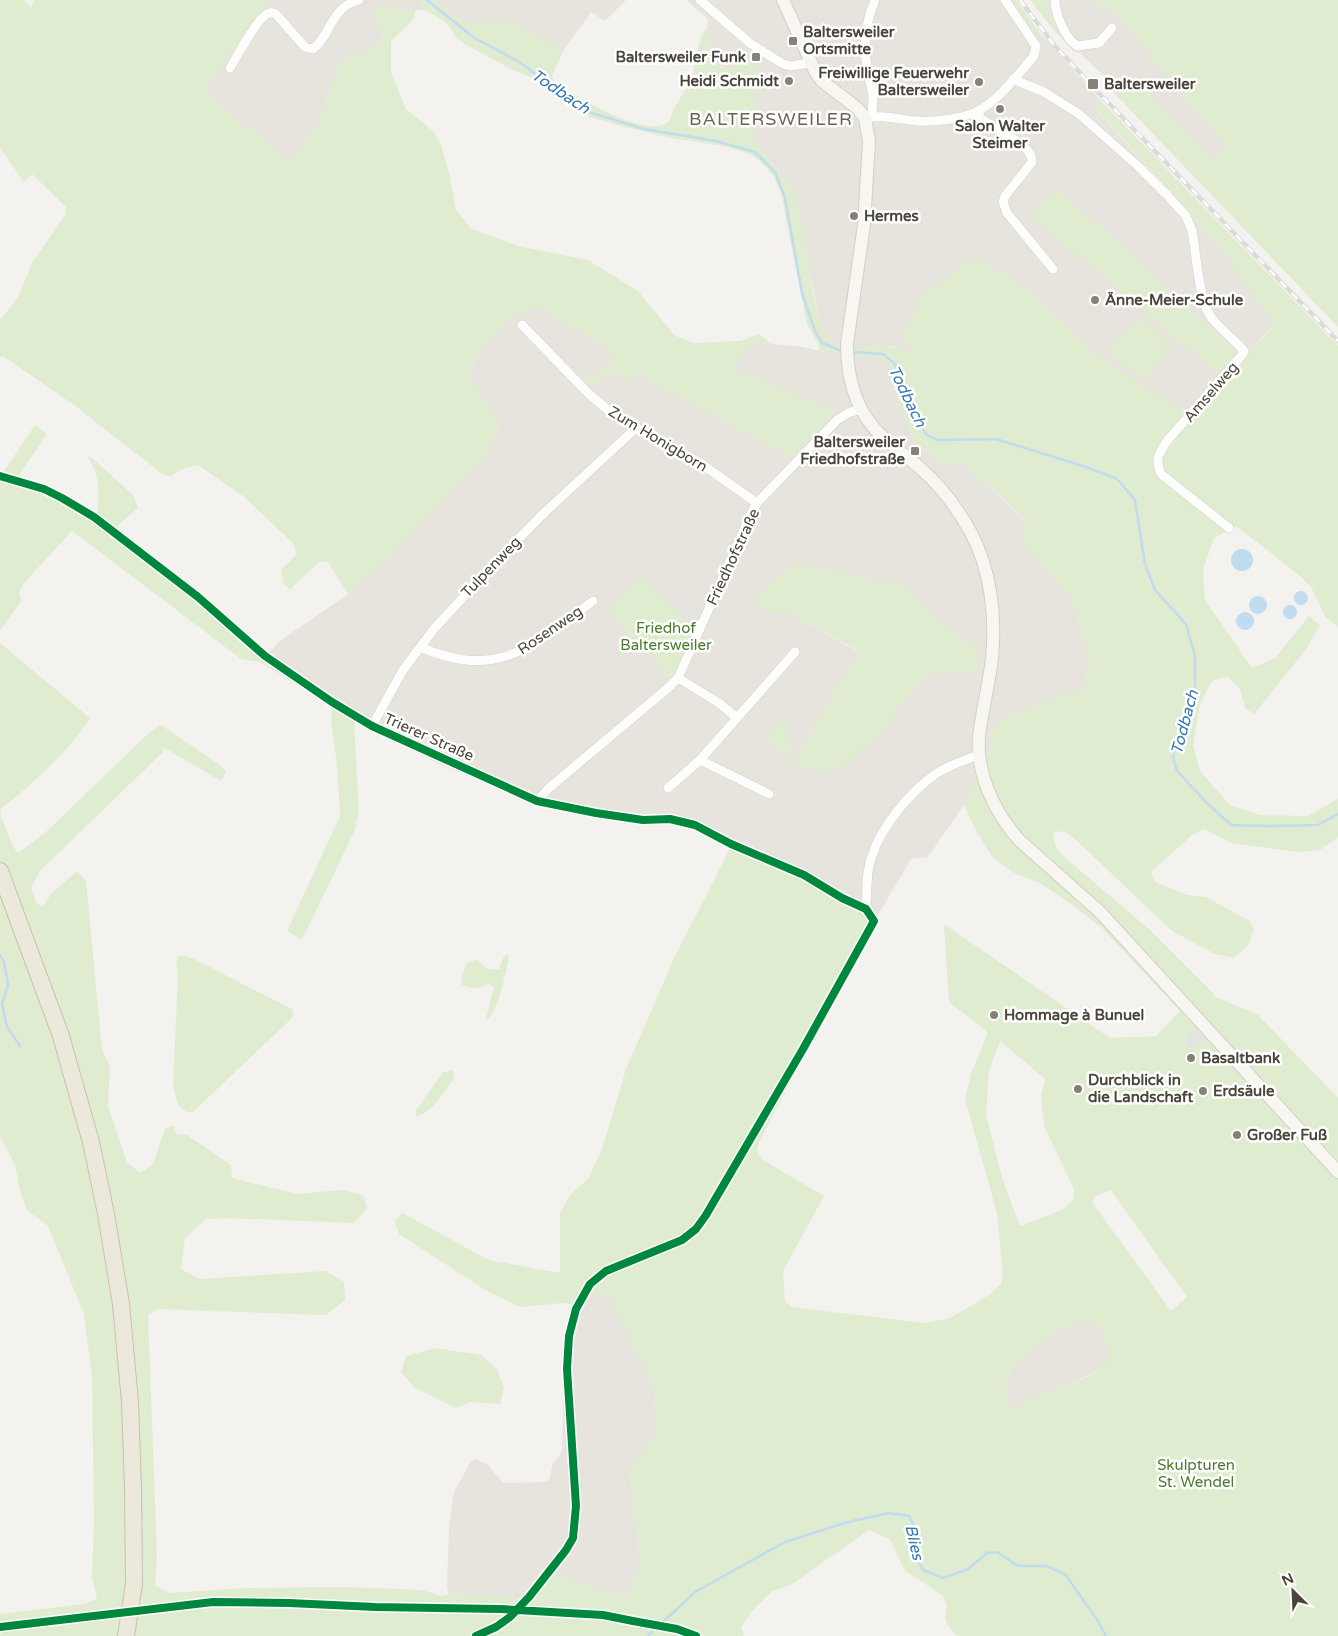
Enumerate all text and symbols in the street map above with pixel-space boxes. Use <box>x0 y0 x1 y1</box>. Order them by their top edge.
place label: Baltersweiler Ortsmitte <box>803 23 895 58</box>
marker: Baltersweiler Ortsmitte <box>787 35 799 47</box>
place label: Baltersweiler Funk <box>616 48 746 66</box>
marker: Baltersweiler Funk <box>750 51 762 63</box>
place label: Freiwillige Feuerwehr Baltersweiler <box>818 64 969 99</box>
water label: Todbach <box>528 65 594 119</box>
place label: Heidi Schmidt <box>679 72 779 90</box>
marker: Heidi Schmidt <box>783 75 795 87</box>
place label: Baltersweiler <box>1104 75 1196 93</box>
marker: Freiwillige Feuerwehr Baltersweiler <box>973 76 985 88</box>
marker: Baltersweiler <box>1086 77 1100 91</box>
marker: Salon Walter Steimer <box>994 103 1006 115</box>
district label: BALTERSWEILER <box>689 108 853 130</box>
place label: Salon Walter Steimer <box>955 117 1045 152</box>
place label: Hermes <box>864 207 919 225</box>
marker: Hermes <box>848 210 860 222</box>
place label: Änne-Meier-Schule <box>1105 291 1244 309</box>
marker: Änne-Meier-Schule <box>1089 294 1101 306</box>
street label: Amselweg <box>1180 358 1242 426</box>
water label: Todbach <box>884 362 931 432</box>
street label: Zum Honigborn <box>605 402 711 476</box>
place label: Baltersweiler Friedhofstraße <box>800 433 906 468</box>
marker: Baltersweiler Friedhofstraße <box>909 445 921 457</box>
street label: Friedhofstraße <box>703 506 763 608</box>
street label: Tulpenweg <box>458 533 524 601</box>
street label: Rosenweg <box>514 602 586 658</box>
park label: Friedhof Baltersweiler <box>620 619 712 654</box>
water label: Todbach <box>1167 687 1203 757</box>
street label: Trierer Straße <box>381 709 477 765</box>
place label: Hommage à Bunuel <box>1004 1006 1144 1025</box>
marker: Hommage à Bunuel <box>988 1009 1000 1021</box>
place label: Basaltbank <box>1201 1049 1280 1067</box>
marker: Basaltbank <box>1185 1052 1197 1064</box>
place label: Durchblick in die Landschaft <box>1088 1071 1193 1106</box>
place label: Erdsäule <box>1213 1082 1275 1100</box>
marker: Durchblick in die Landschaft <box>1072 1083 1084 1095</box>
marker: Erdsäule <box>1197 1085 1209 1097</box>
place label: Großer Fuß <box>1247 1126 1327 1144</box>
marker: Großer Fuß <box>1231 1129 1243 1141</box>
park label: Skulpturen St. Wendel <box>1157 1456 1235 1491</box>
water label: Blies <box>900 1523 928 1563</box>
north arrow <box>1268 1566 1318 1616</box>
text: N <box>1279 1570 1297 1590</box>

